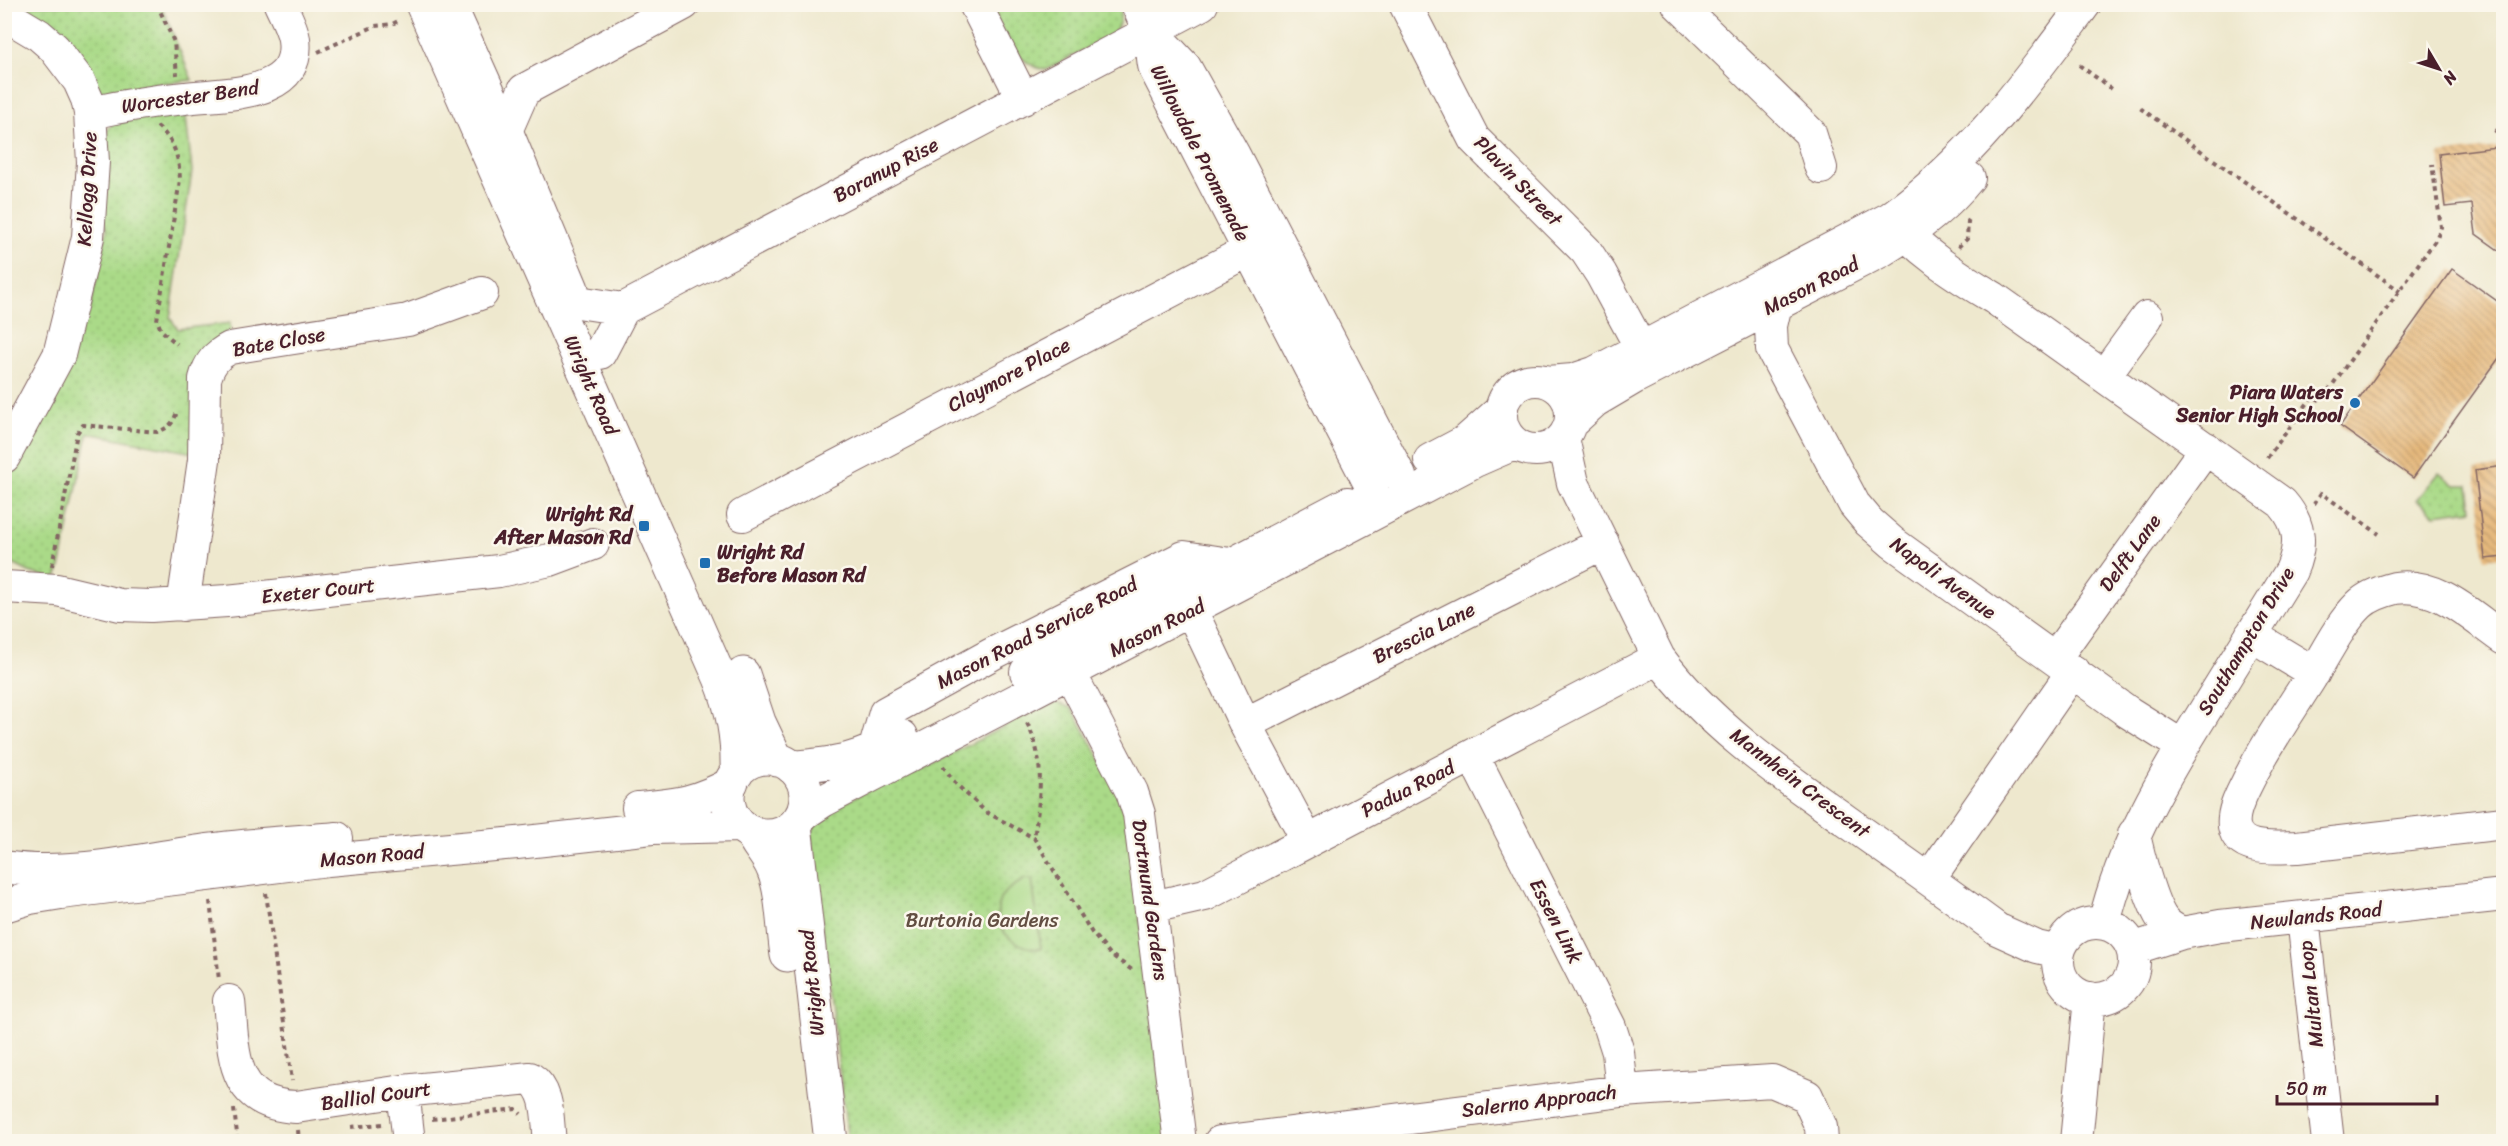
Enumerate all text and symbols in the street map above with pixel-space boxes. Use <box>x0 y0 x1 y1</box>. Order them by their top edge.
north arrow <box>2409 39 2469 99</box>
street label: Willowdale Promenade <box>1140 58 1260 248</box>
text: N <box>2435 64 2466 92</box>
street label: Worcester Bend <box>119 70 262 124</box>
street label: Boranup Rise <box>827 127 945 213</box>
street label: Plavin Street <box>1465 127 1572 236</box>
street label: Kellogg Drive <box>67 131 107 247</box>
street label: Mason Road <box>1757 246 1867 325</box>
street label: Bate Close <box>230 317 328 367</box>
street label: Claymore Place <box>941 328 1077 422</box>
street label: Wright Road <box>553 329 629 442</box>
place label: Piara Waters Senior High School <box>2175 375 2344 433</box>
marker: Piara Waters Senior High School <box>2348 396 2362 410</box>
place label: Wright Rd After Mason Rd <box>493 497 634 555</box>
street label: Delft Lane <box>2089 506 2171 600</box>
marker: Wright Rd After Mason Rd <box>637 519 651 533</box>
street label: Napoli Avenue <box>1882 527 2004 629</box>
place label: Wright Rd Before Mason Rd <box>717 535 867 593</box>
marker: Wright Rd Before Mason Rd <box>698 556 712 570</box>
street label: Southampton Drive <box>2188 560 2304 722</box>
street label: Mason Road Service Road <box>930 566 1145 699</box>
street label: Exeter Court <box>259 568 377 614</box>
street label: Mason Road <box>1103 588 1213 667</box>
street label: Brescia Lane <box>1366 592 1482 674</box>
street label: Mannhein Crescent <box>1722 718 1879 848</box>
street label: Padua Road <box>1355 750 1462 828</box>
street label: Dortmund Gardens <box>1121 817 1179 984</box>
street label: Mason Road <box>319 834 427 878</box>
street label: Essen Link <box>1520 872 1593 970</box>
street label: Newlands Road <box>2248 892 2385 940</box>
park label: Burtonia Gardens <box>906 903 1059 938</box>
street label: Wright Road <box>789 927 835 1038</box>
street label: Multan Loop <box>2288 938 2334 1049</box>
scale bar <box>2277 1068 2438 1106</box>
street label: Balliol Court <box>319 1071 433 1121</box>
text: 50 m <box>2286 1073 2327 1105</box>
street label: Salerno Approach <box>1460 1074 1618 1128</box>

